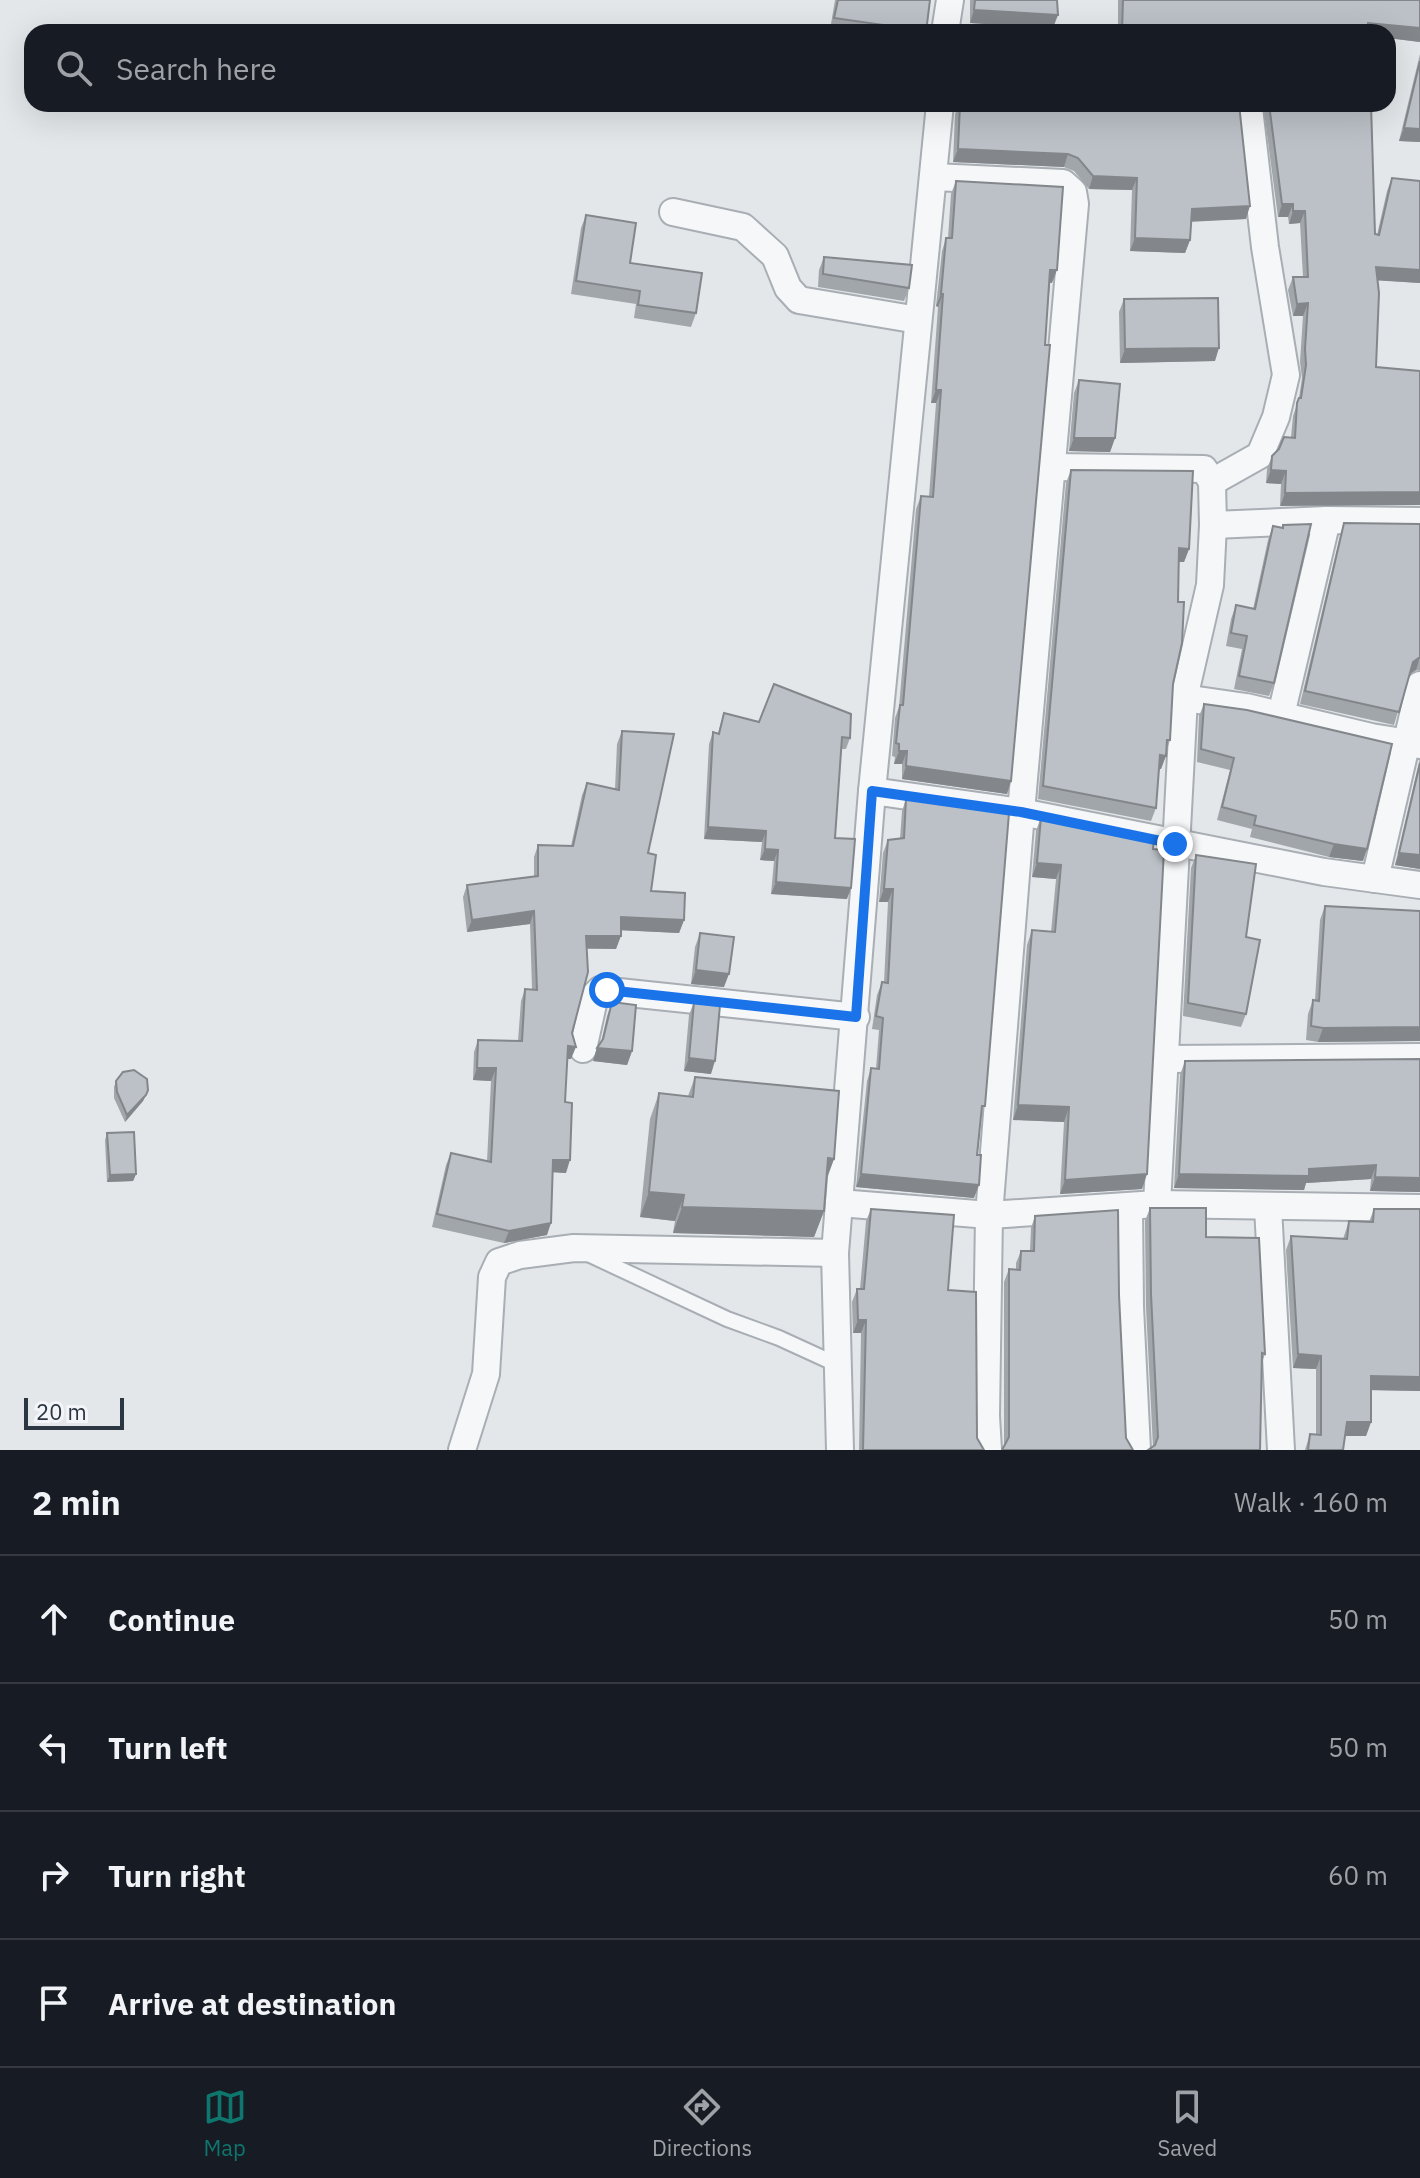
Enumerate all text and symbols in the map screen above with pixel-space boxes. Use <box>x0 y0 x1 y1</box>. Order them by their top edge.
search box <box>24 24 1396 112</box>
icon: search <box>52 46 96 90</box>
text: Search here <box>116 49 277 88</box>
route end <box>1157 826 1193 862</box>
route start <box>589 972 625 1008</box>
scale bar <box>24 1394 124 1430</box>
text: 20 m <box>36 1397 87 1426</box>
text: 2 min <box>32 1480 121 1524</box>
text: Walk · 160 m <box>1234 1485 1388 1519</box>
icon: ahead <box>32 1597 76 1641</box>
text: Continue <box>108 1600 235 1639</box>
text: 50 m <box>1328 1602 1388 1636</box>
icon: left <box>32 1725 76 1769</box>
text: Turn left <box>108 1728 227 1767</box>
text: 50 m <box>1328 1730 1388 1764</box>
icon: right <box>32 1853 76 1897</box>
text: Turn right <box>108 1856 246 1895</box>
text: 60 m <box>1328 1858 1388 1892</box>
icon: arrive <box>32 1981 76 2025</box>
text: Arrive at destination <box>108 1984 396 2023</box>
tab: Map <box>203 2085 247 2162</box>
tab: Directions <box>652 2085 752 2162</box>
tab: Saved <box>1157 2085 1217 2162</box>

